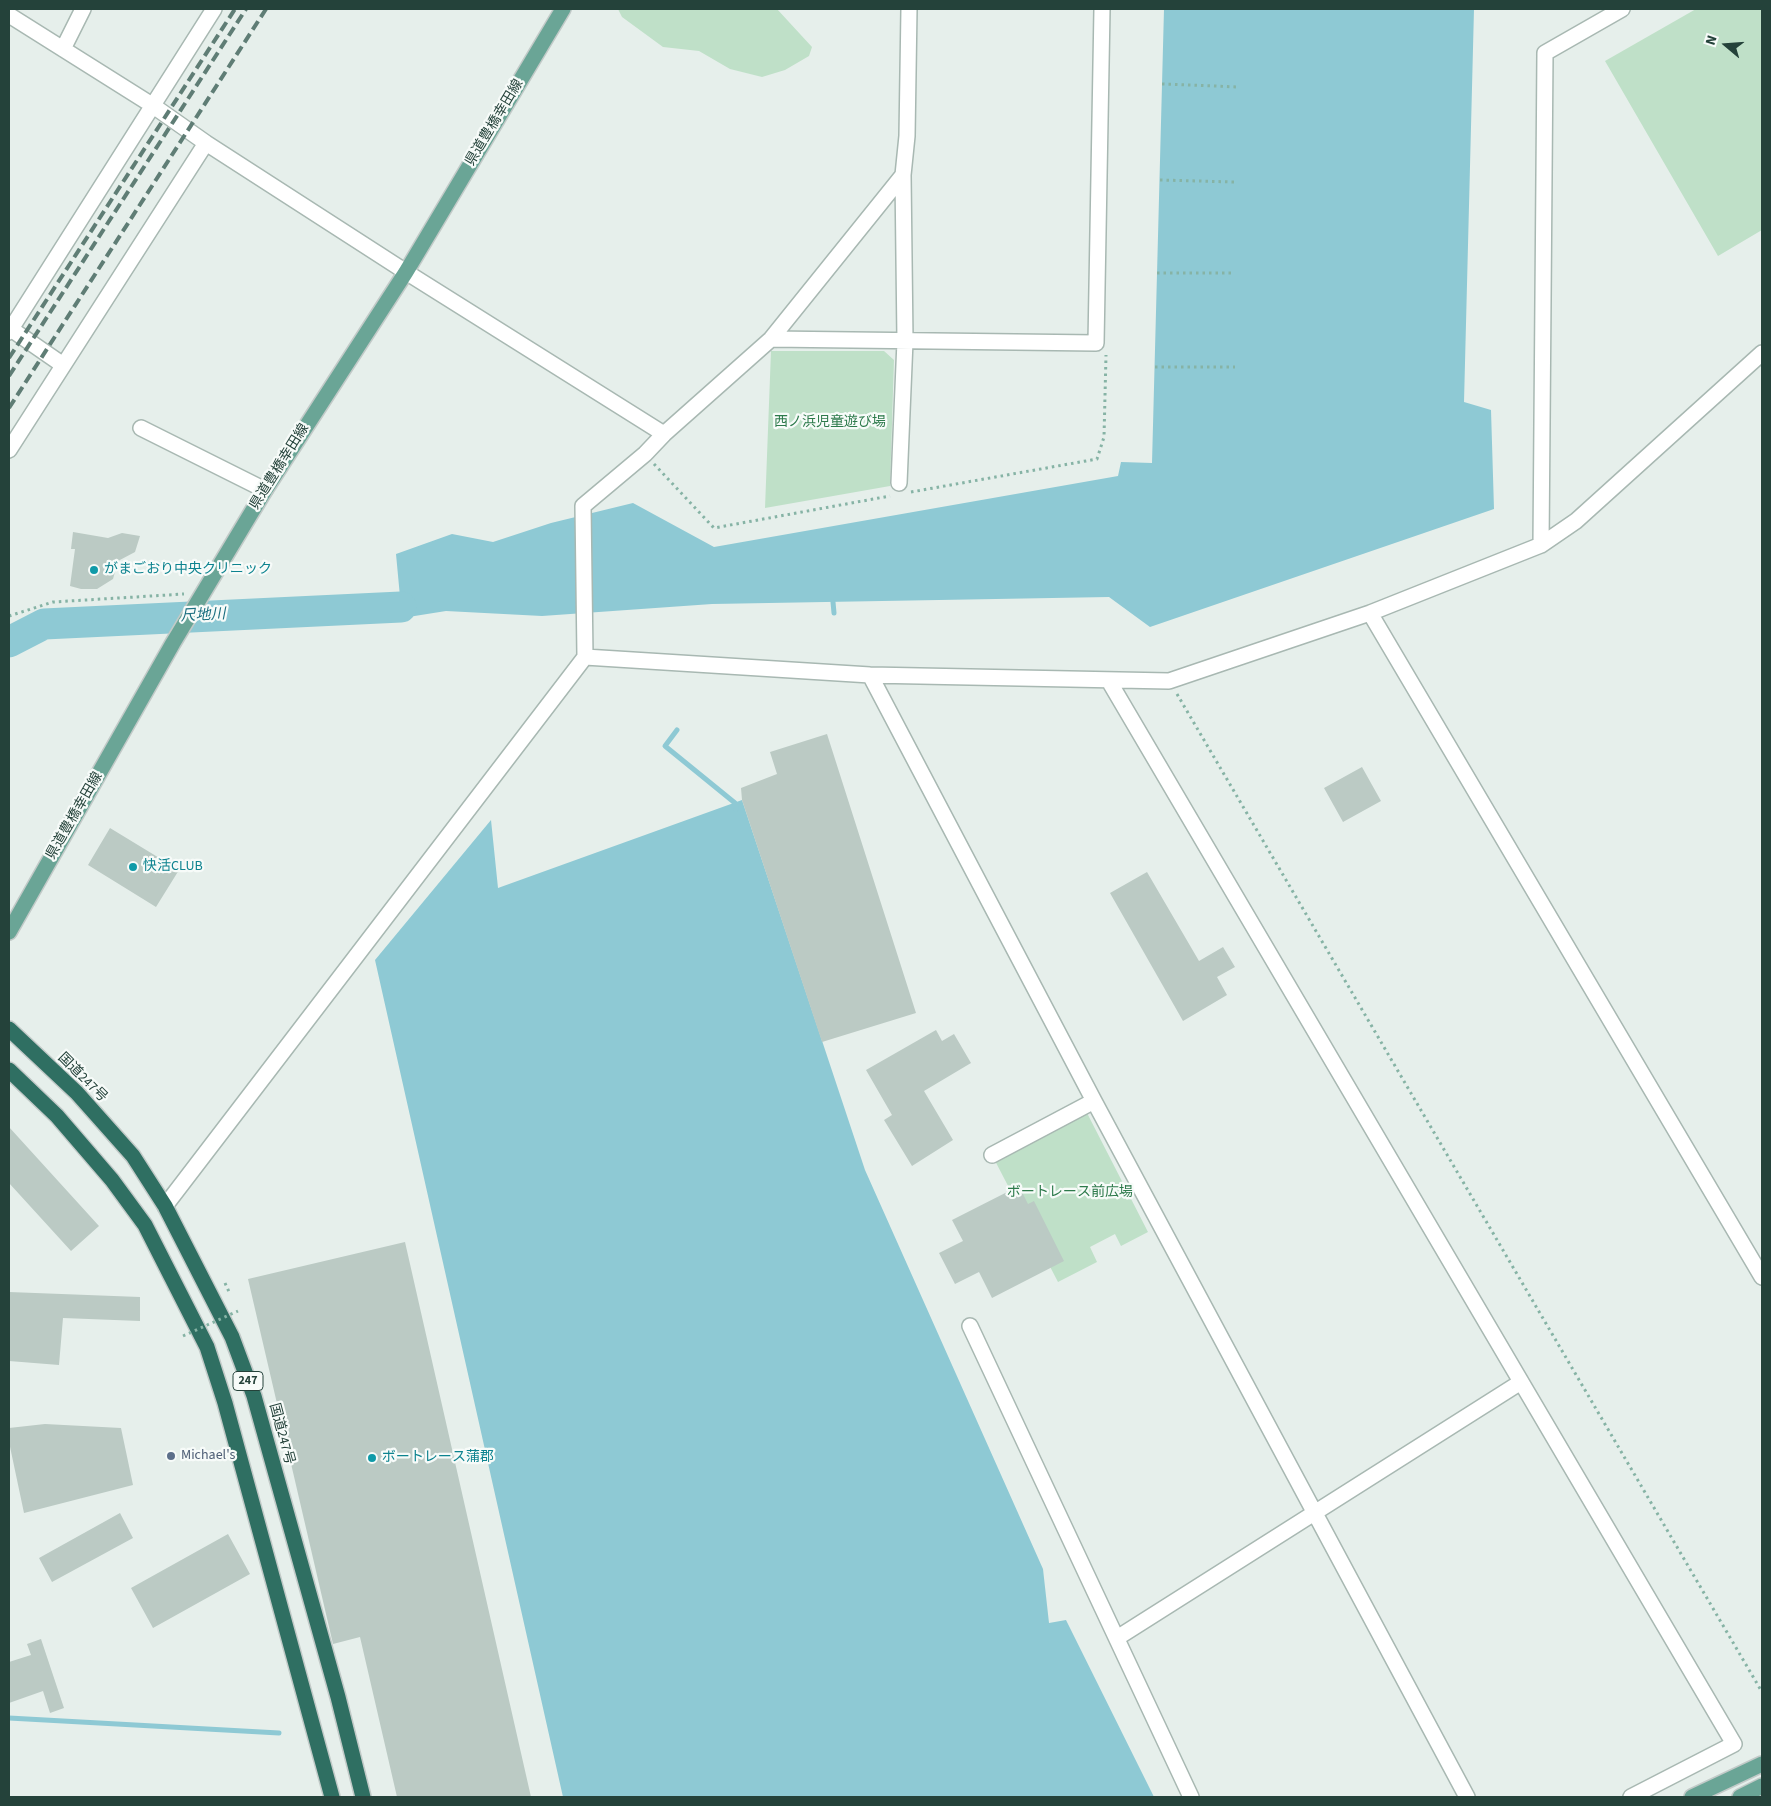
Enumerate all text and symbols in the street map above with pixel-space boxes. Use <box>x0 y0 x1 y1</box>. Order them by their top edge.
north arrow <box>1701 20 1751 70</box>
text: N <box>1701 33 1723 48</box>
street label: 県道豊橋幸田線 <box>463 77 527 169</box>
park label: 西ノ浜児童遊び場 <box>774 415 886 431</box>
street label: 県道豊橋幸田線 <box>247 421 313 513</box>
place label: がまごおり中央クリニック <box>104 562 272 578</box>
marker: がまごおり中央クリニック <box>88 564 100 576</box>
water label: 尺地川 <box>180 606 226 626</box>
street label: 県道豊橋幸田線 <box>43 769 107 863</box>
place label: 快活CLUB <box>143 859 203 875</box>
marker: 快活CLUB <box>127 861 139 873</box>
street label: 国道247号 <box>54 1050 110 1106</box>
park label: ボートレース前広場 <box>1007 1185 1133 1201</box>
road number: 247 <box>233 1372 263 1390</box>
street label: 国道247号 <box>265 1401 297 1467</box>
place label: Michael's <box>181 1448 235 1464</box>
marker: Michael's <box>165 1450 177 1462</box>
place label: ボートレース蒲郡 <box>382 1450 494 1466</box>
marker: ボートレース蒲郡 <box>366 1452 378 1464</box>

